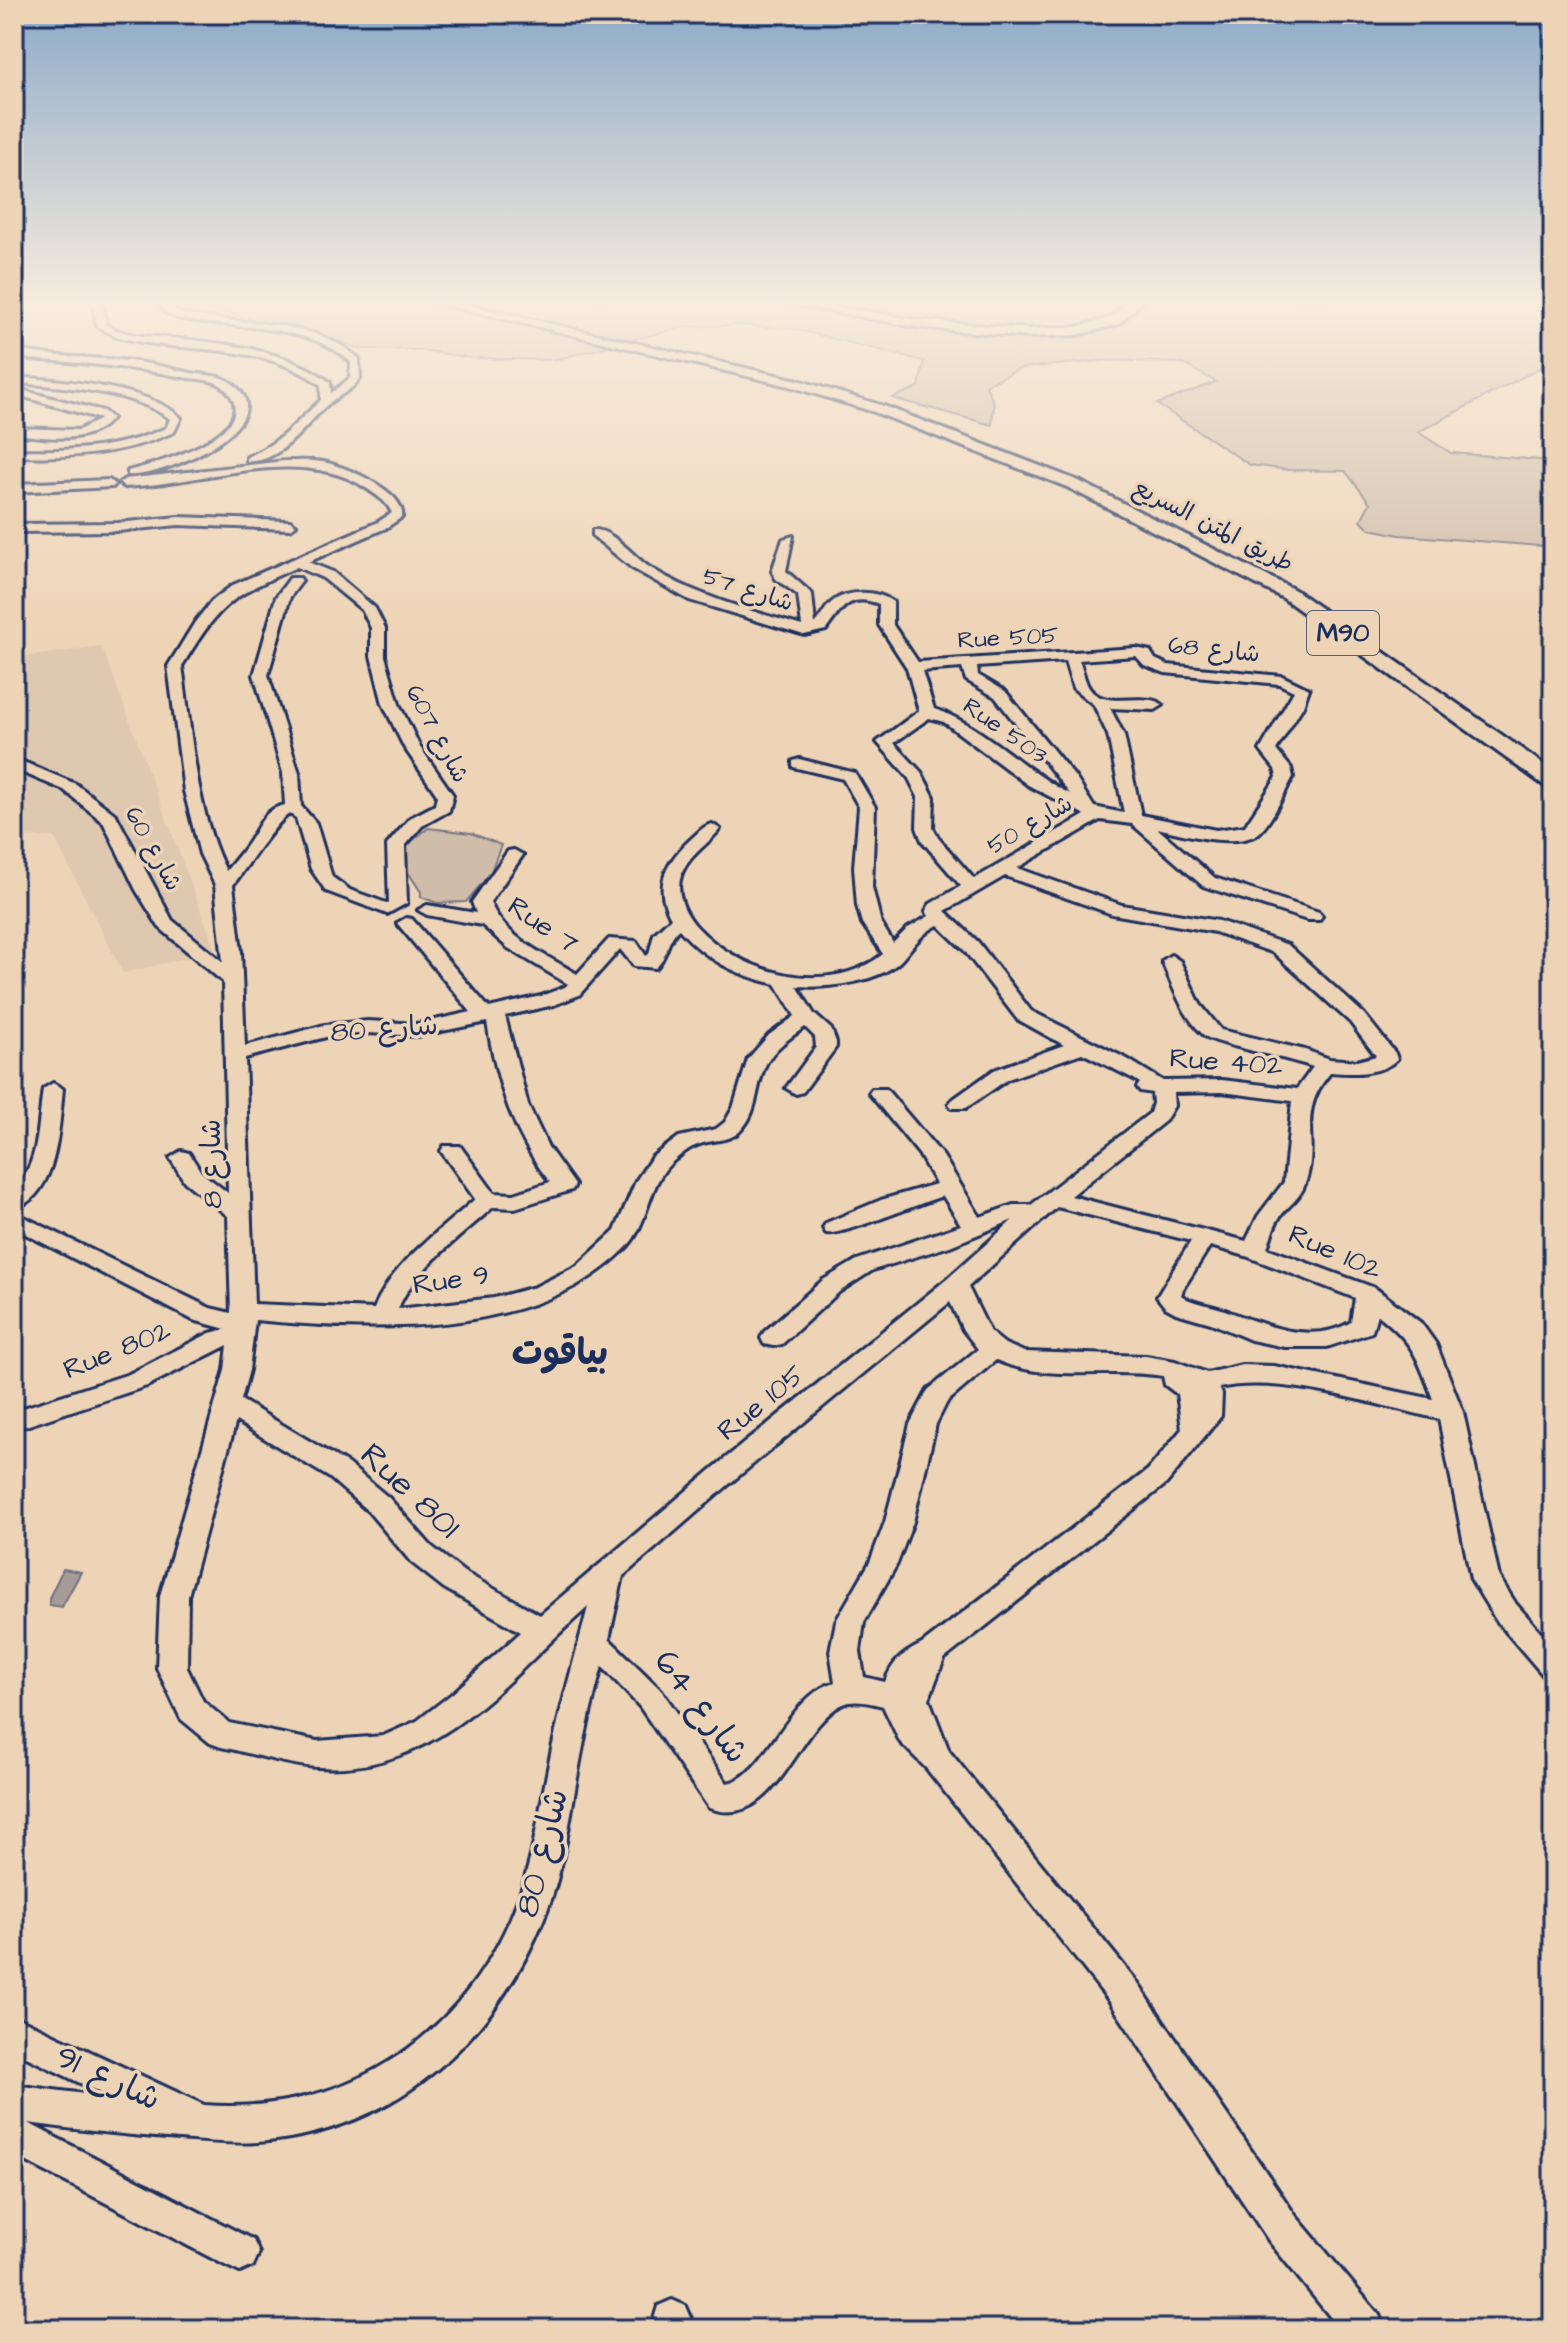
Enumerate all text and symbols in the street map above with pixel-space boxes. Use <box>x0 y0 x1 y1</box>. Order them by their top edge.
street label: طريق المتن السريع <box>1127 471 1299 581</box>
street label: شارع 57 <box>698 559 798 621</box>
road number: M90 <box>1307 611 1379 655</box>
street label: Rue 505 <box>957 618 1059 658</box>
street label: شارع 68 <box>1166 628 1262 672</box>
street label: شارع 607 <box>397 679 477 789</box>
street label: Rue 503 <box>956 689 1054 773</box>
street label: شارع 50 <box>981 787 1079 863</box>
street label: شارع 60 <box>116 801 190 897</box>
street label: Rue 7 <box>500 887 586 963</box>
street label: شارع 80 <box>329 1006 439 1052</box>
street label: Rue 402 <box>1168 1039 1284 1085</box>
street label: شارع 8 <box>192 1119 232 1209</box>
street label: Rue 102 <box>1282 1215 1388 1289</box>
street label: Rue 9 <box>410 1255 492 1305</box>
street label: Rue 802 <box>58 1311 176 1389</box>
district label: بياقوت <box>512 1328 608 1379</box>
street label: Rue 105 <box>709 1356 813 1450</box>
street label: Rue 801 <box>349 1432 471 1550</box>
street label: شارع 64 <box>642 1640 760 1774</box>
street label: شارع 80 <box>503 1784 581 1922</box>
street label: شارع 91 <box>48 2033 168 2123</box>

